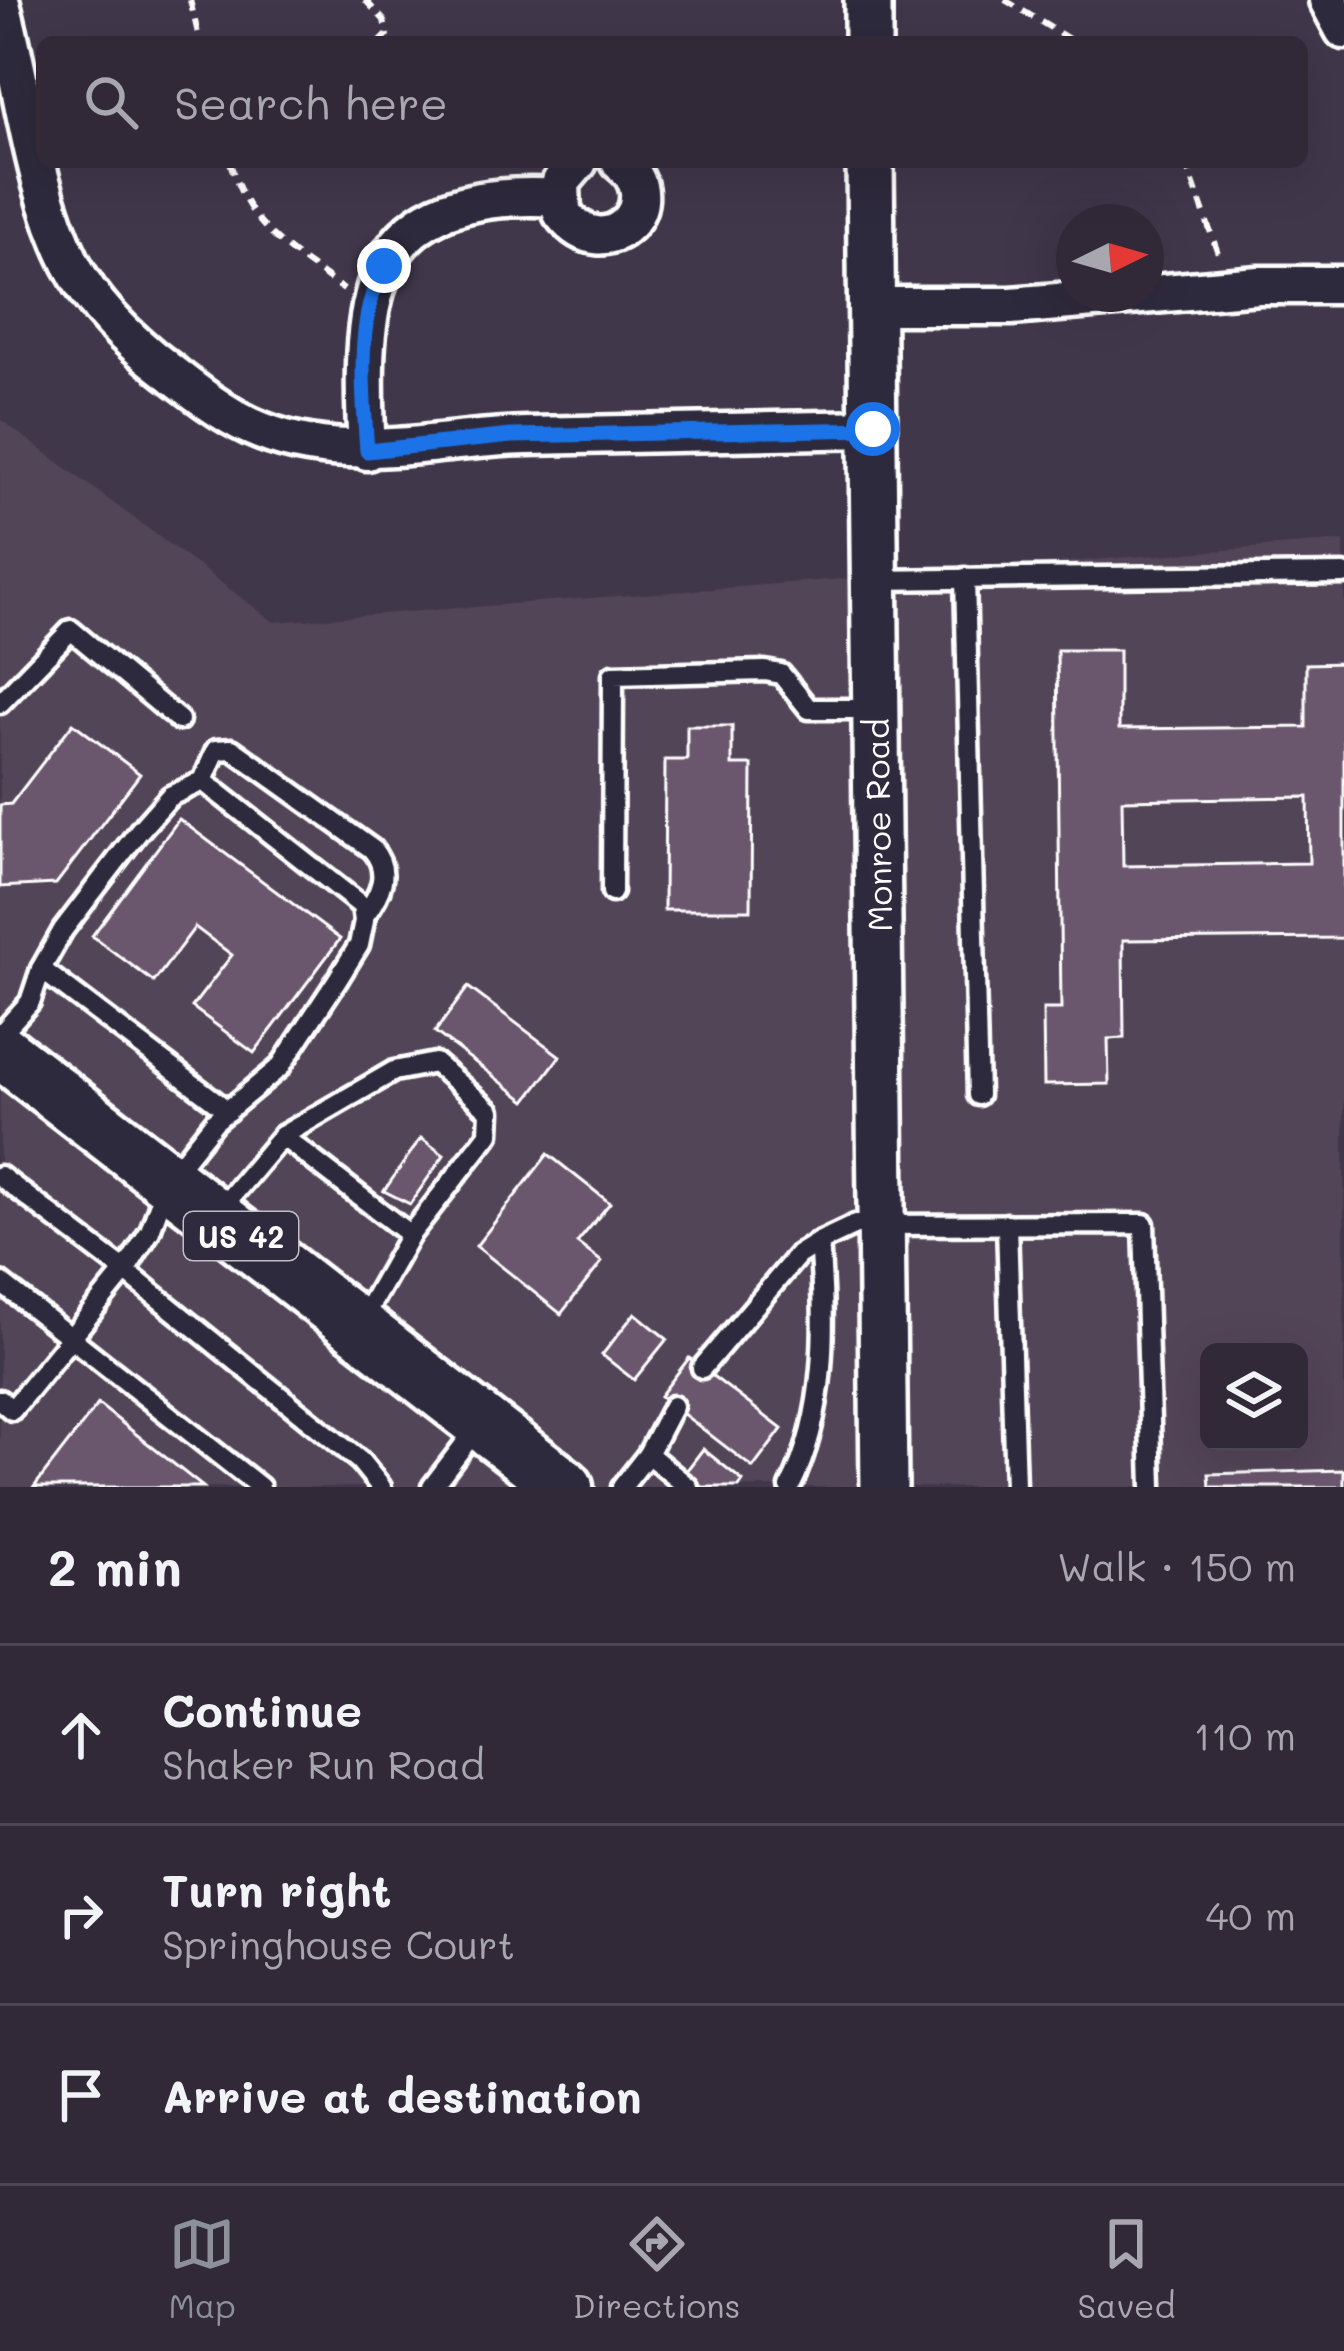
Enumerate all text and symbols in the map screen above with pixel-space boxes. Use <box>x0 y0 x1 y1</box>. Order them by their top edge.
search box <box>36 36 1308 168</box>
icon: search <box>78 69 144 135</box>
text: Search here <box>174 73 448 131</box>
north arrow <box>1056 204 1164 312</box>
route end <box>357 239 411 293</box>
route start <box>846 402 900 456</box>
street label: Monroe Road <box>854 718 900 932</box>
road number: US 42 <box>184 1212 298 1260</box>
map controls <box>1200 1343 1308 1451</box>
button: layers <box>1200 1343 1308 1451</box>
text: 2 min <box>48 1532 182 1599</box>
text: Walk · 150 m <box>1057 1540 1296 1591</box>
text: Continue <box>162 1680 362 1738</box>
icon: ahead <box>48 1702 114 1768</box>
text: 110 m <box>1194 1709 1296 1760</box>
text: Shaker Run Road <box>162 1738 485 1789</box>
text: Turn right <box>162 1860 391 1918</box>
icon: right <box>48 1882 114 1948</box>
text: 40 m <box>1205 1889 1296 1940</box>
text: Springhouse Court <box>162 1918 515 1969</box>
icon: arrive <box>48 2062 114 2128</box>
text: Arrive at destination <box>162 2066 642 2124</box>
tab: Map <box>169 2211 236 2326</box>
tab: Directions <box>573 2211 740 2326</box>
tab: Saved <box>1078 2211 1175 2326</box>

